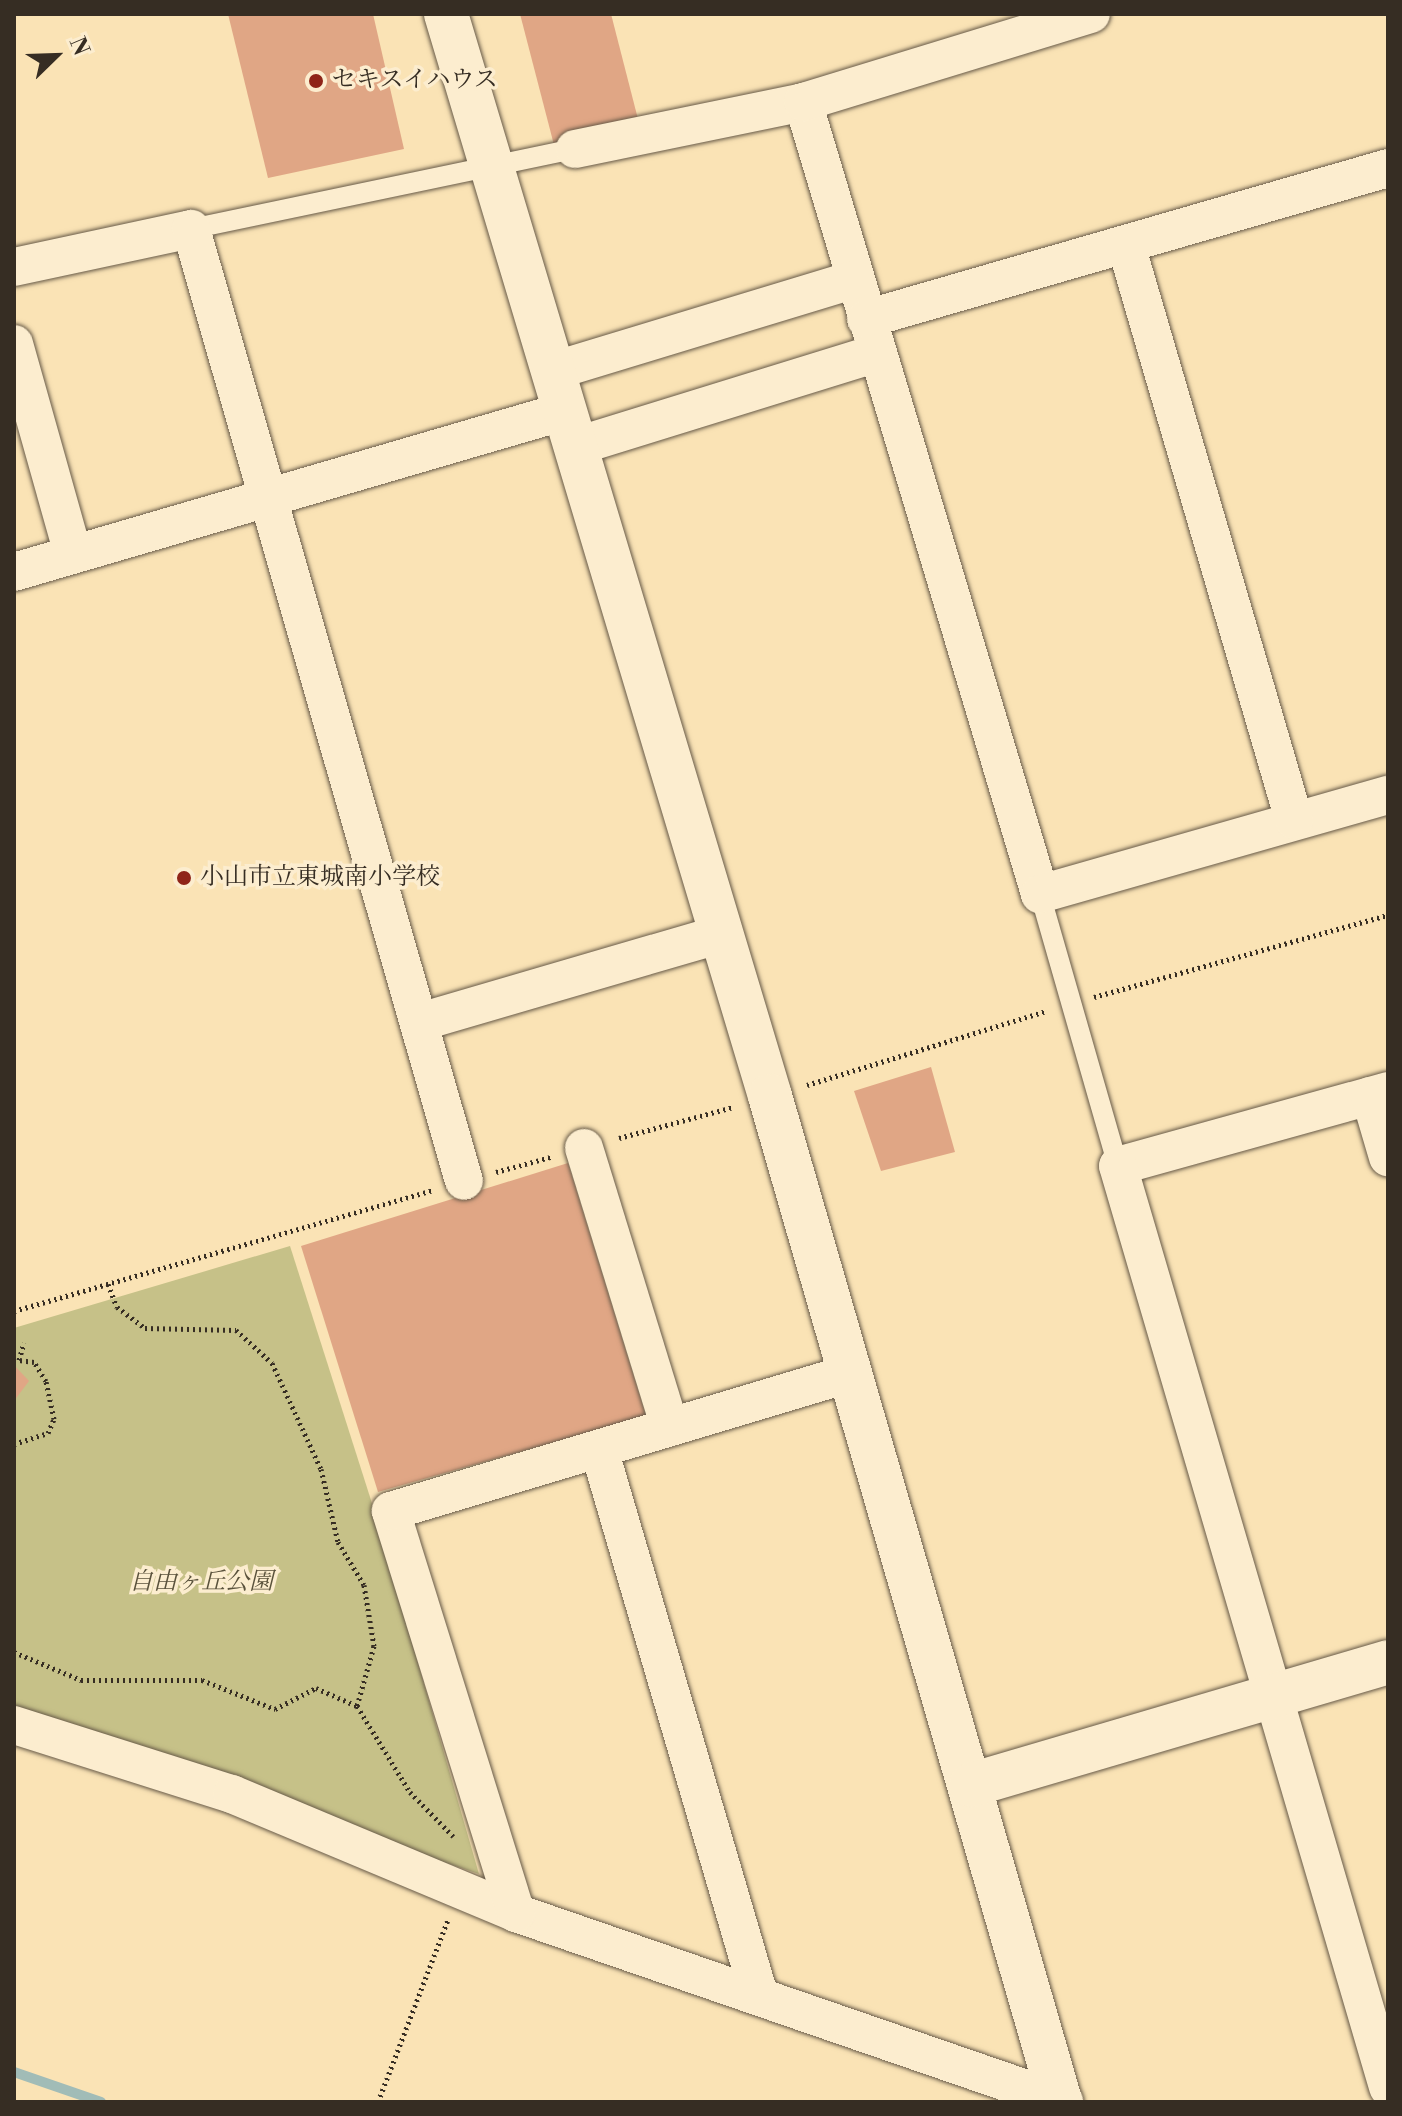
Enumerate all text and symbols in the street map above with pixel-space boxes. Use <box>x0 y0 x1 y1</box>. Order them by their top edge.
north arrow <box>16 16 96 96</box>
text: N <box>63 33 94 60</box>
place label: セキスイハウス <box>332 67 500 95</box>
marker: セキスイハウス <box>307 72 325 90</box>
place label: 小山市立東城南小学校 <box>200 864 440 892</box>
marker: 小山市立東城南小学校 <box>175 869 193 887</box>
park label: 自由ヶ丘公園 <box>129 1569 273 1597</box>

